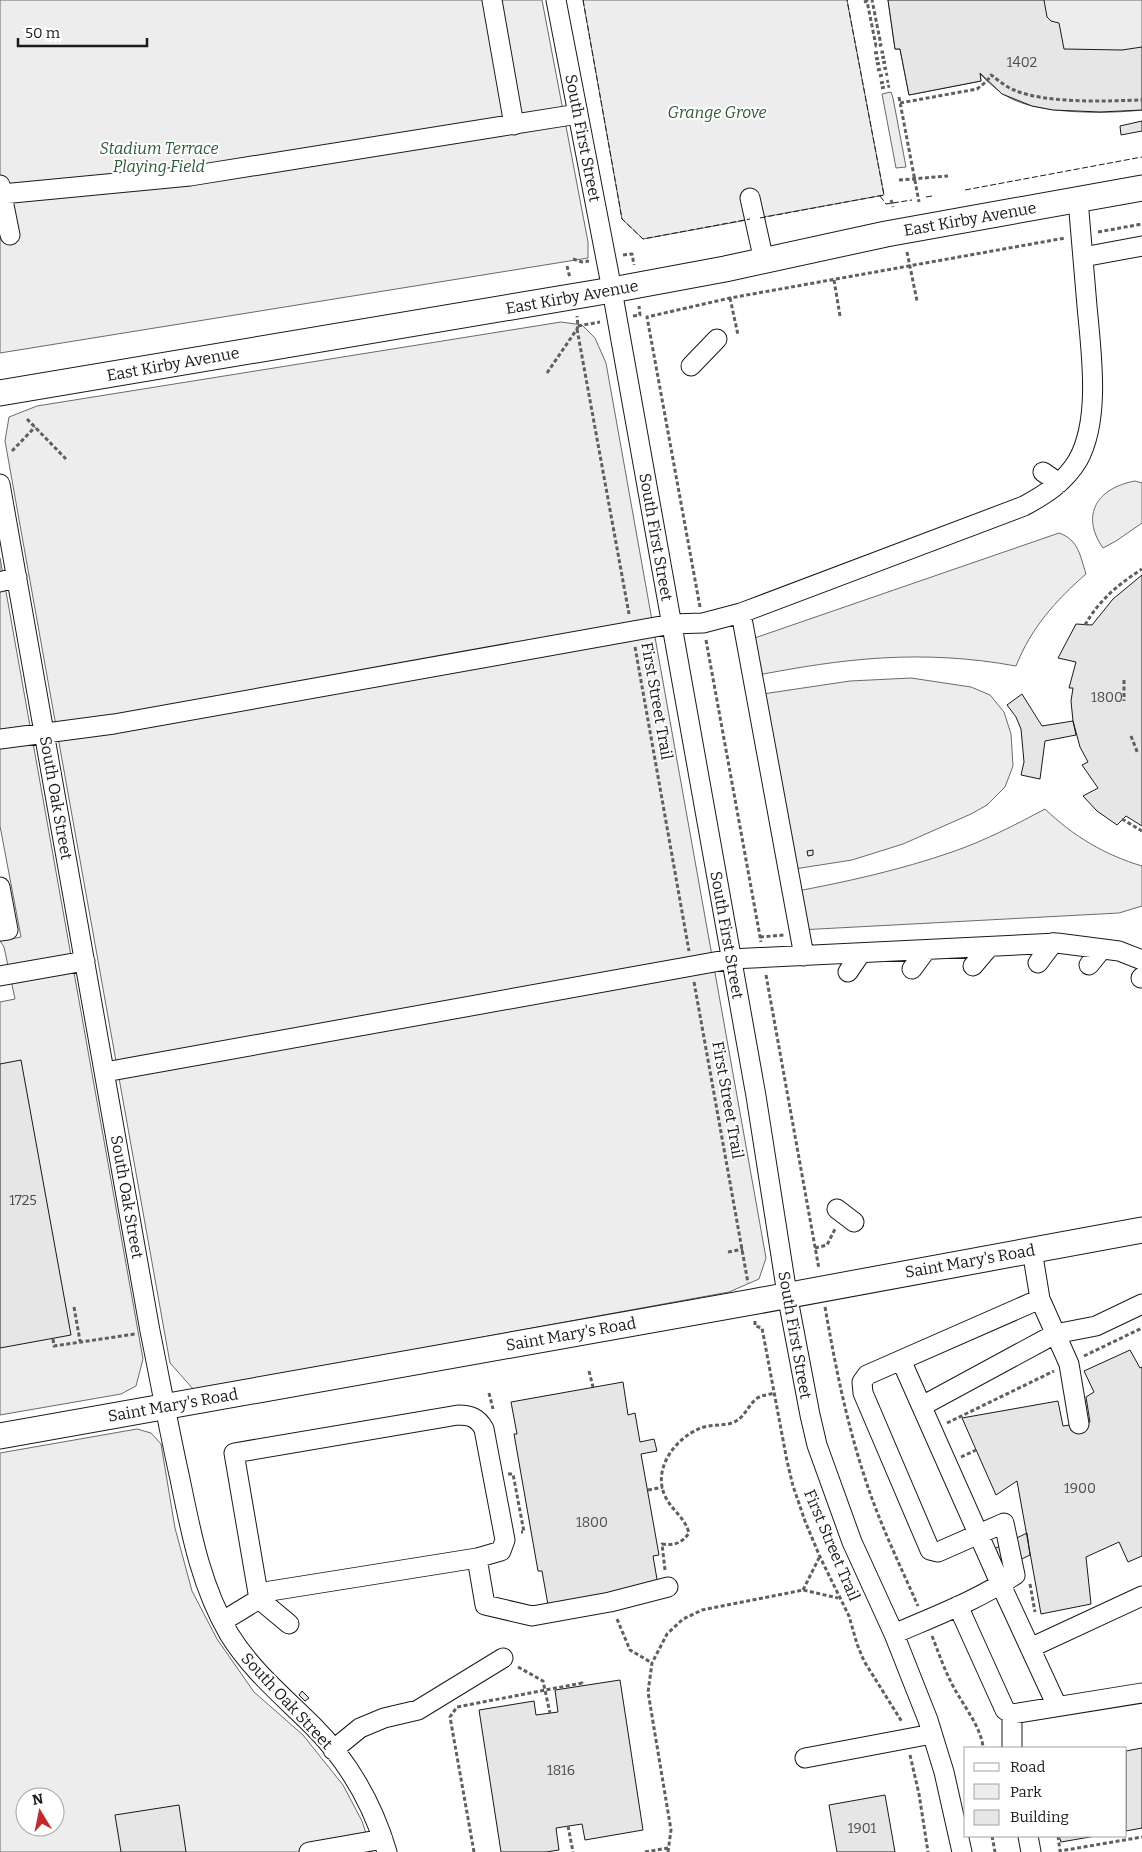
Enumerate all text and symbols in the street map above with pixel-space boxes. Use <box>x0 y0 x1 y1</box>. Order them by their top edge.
scale bar <box>18 15 146 47</box>
text: 50 m <box>25 24 61 42</box>
house number: 1402 <box>1007 54 1037 71</box>
street label: South First Street <box>561 73 605 204</box>
park label: Grange Grove <box>667 103 767 122</box>
park label: Stadium Terrace Playing Field <box>99 139 219 176</box>
street label: East Kirby Avenue <box>902 198 1038 240</box>
street label: East Kirby Avenue <box>504 276 640 318</box>
street label: East Kirby Avenue <box>105 343 241 385</box>
street label: South First Street <box>635 472 677 603</box>
street label: First Street Trail <box>637 641 677 762</box>
house number: 1800 <box>1091 689 1123 706</box>
street label: South Oak Street <box>36 735 76 861</box>
street label: South First Street <box>706 870 748 1001</box>
street label: First Street Trail <box>708 1040 748 1161</box>
street label: South Oak Street <box>107 1134 147 1260</box>
house number: 1725 <box>9 1192 37 1209</box>
street label: Saint Mary's Road <box>903 1240 1037 1282</box>
street label: South First Street <box>774 1270 816 1401</box>
street label: Saint Mary's Road <box>504 1313 638 1355</box>
street label: Saint Mary's Road <box>106 1384 240 1426</box>
house number: 1900 <box>1064 1480 1096 1497</box>
street label: First Street Trail <box>800 1486 864 1604</box>
house number: 1800 <box>576 1514 608 1531</box>
street label: South Oak Street <box>237 1649 337 1753</box>
legend <box>964 1747 1127 1837</box>
text: Road <box>1010 1758 1045 1776</box>
house number: 1816 <box>547 1762 575 1779</box>
text: Park <box>1010 1783 1042 1801</box>
north arrow <box>15 1787 65 1837</box>
text: N <box>31 1790 45 1809</box>
text: Building <box>1010 1808 1069 1826</box>
house number: 1901 <box>848 1820 877 1837</box>

